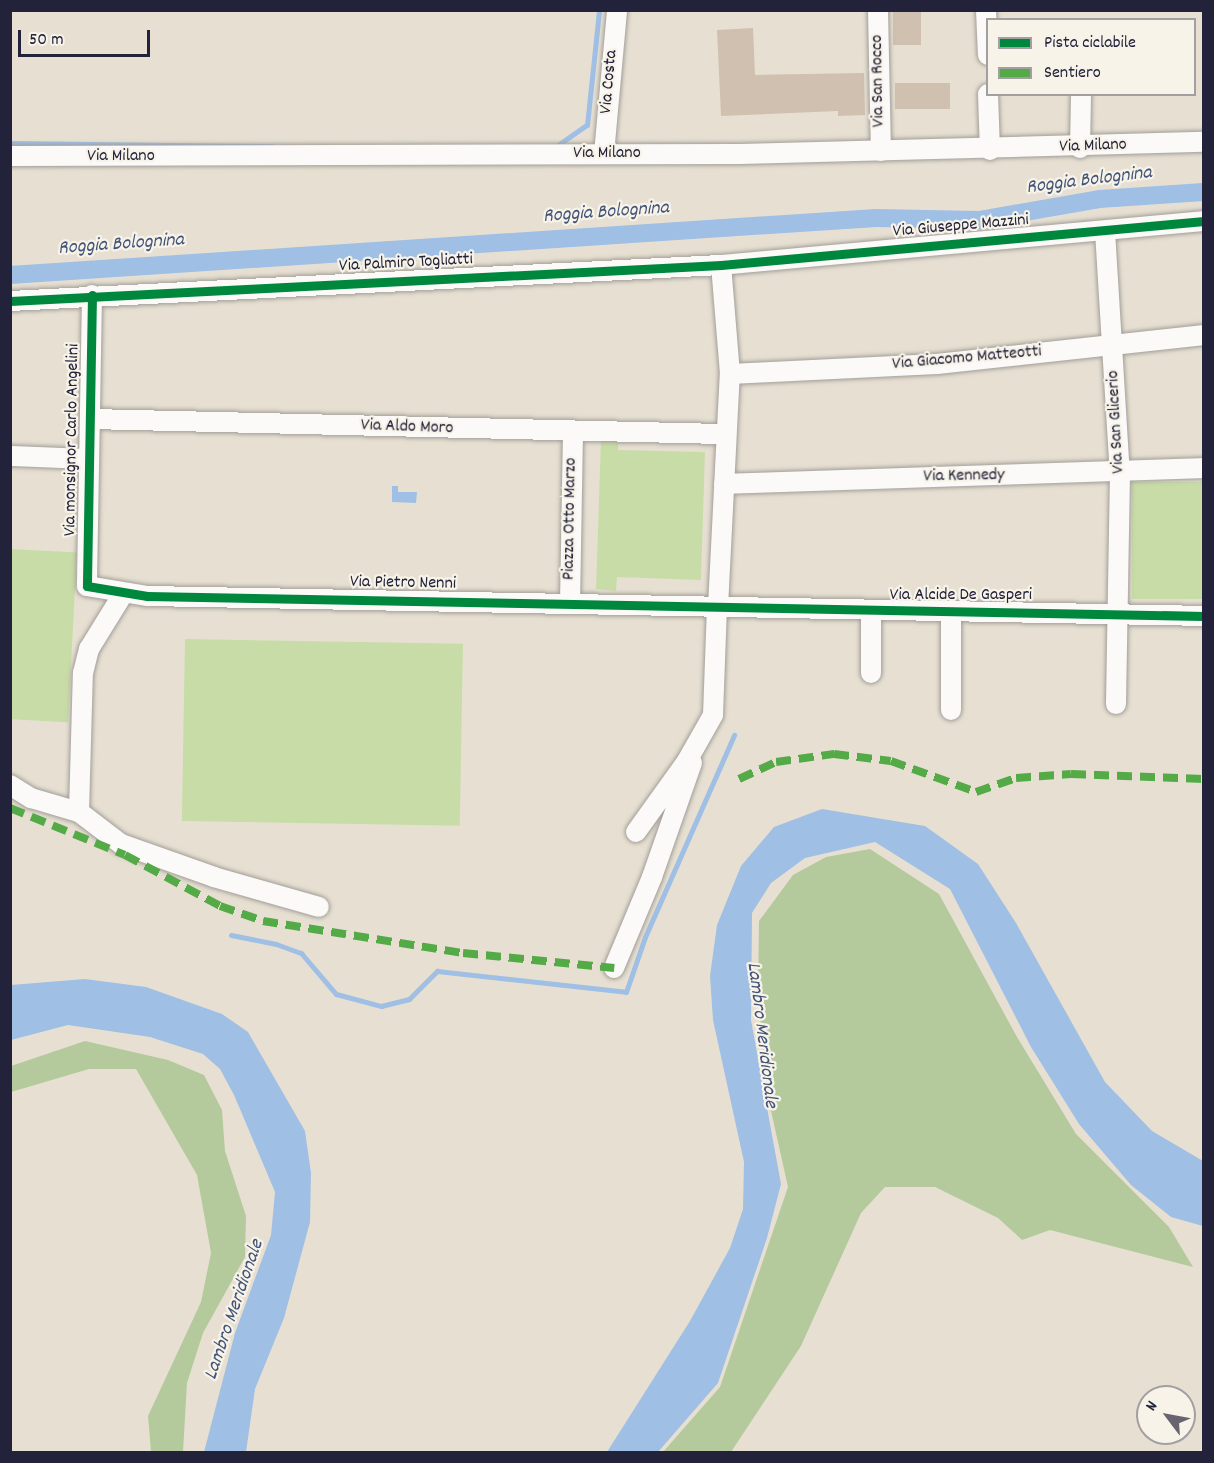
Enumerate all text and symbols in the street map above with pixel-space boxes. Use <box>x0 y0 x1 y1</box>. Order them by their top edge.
scale bar <box>21 18 153 56</box>
legend <box>986 18 1196 96</box>
text: 50 m <box>29 28 64 53</box>
text: Pista ciclabile <box>1044 31 1136 56</box>
street label: Via San Rocco <box>867 35 891 127</box>
street label: Via Costa <box>596 49 624 115</box>
text: Sentiero <box>1044 61 1101 86</box>
street label: Via Milano <box>1059 135 1127 159</box>
street label: Via Milano <box>573 143 641 165</box>
street label: Via Milano <box>87 146 155 168</box>
water label: Roggia Bolognina <box>1025 161 1153 201</box>
water label: Roggia Bolognina <box>542 197 670 229</box>
street label: Via Giuseppe Mazzini <box>892 210 1030 244</box>
water label: Roggia Bolognina <box>57 229 185 261</box>
street label: Via Palmiro Togliatti <box>339 250 473 278</box>
street label: Via Giacomo Matteotti <box>891 342 1043 376</box>
street label: Via monsignor Carlo Angelini <box>61 343 85 537</box>
street label: Via San Glicerio <box>1104 370 1130 474</box>
street label: Via Aldo Moro <box>360 416 454 440</box>
street label: Piazza Otto Marzo <box>559 458 583 580</box>
street label: Via Kennedy <box>923 465 1005 489</box>
street label: Via Pietro Nenni <box>350 572 456 596</box>
street label: Via Alcide De Gasperi <box>890 585 1032 607</box>
water label: Lambro Meridionale <box>740 961 782 1109</box>
water label: Lambro Meridionale <box>200 1237 270 1383</box>
north arrow <box>1136 1385 1196 1445</box>
text: N <box>1140 1397 1164 1416</box>

